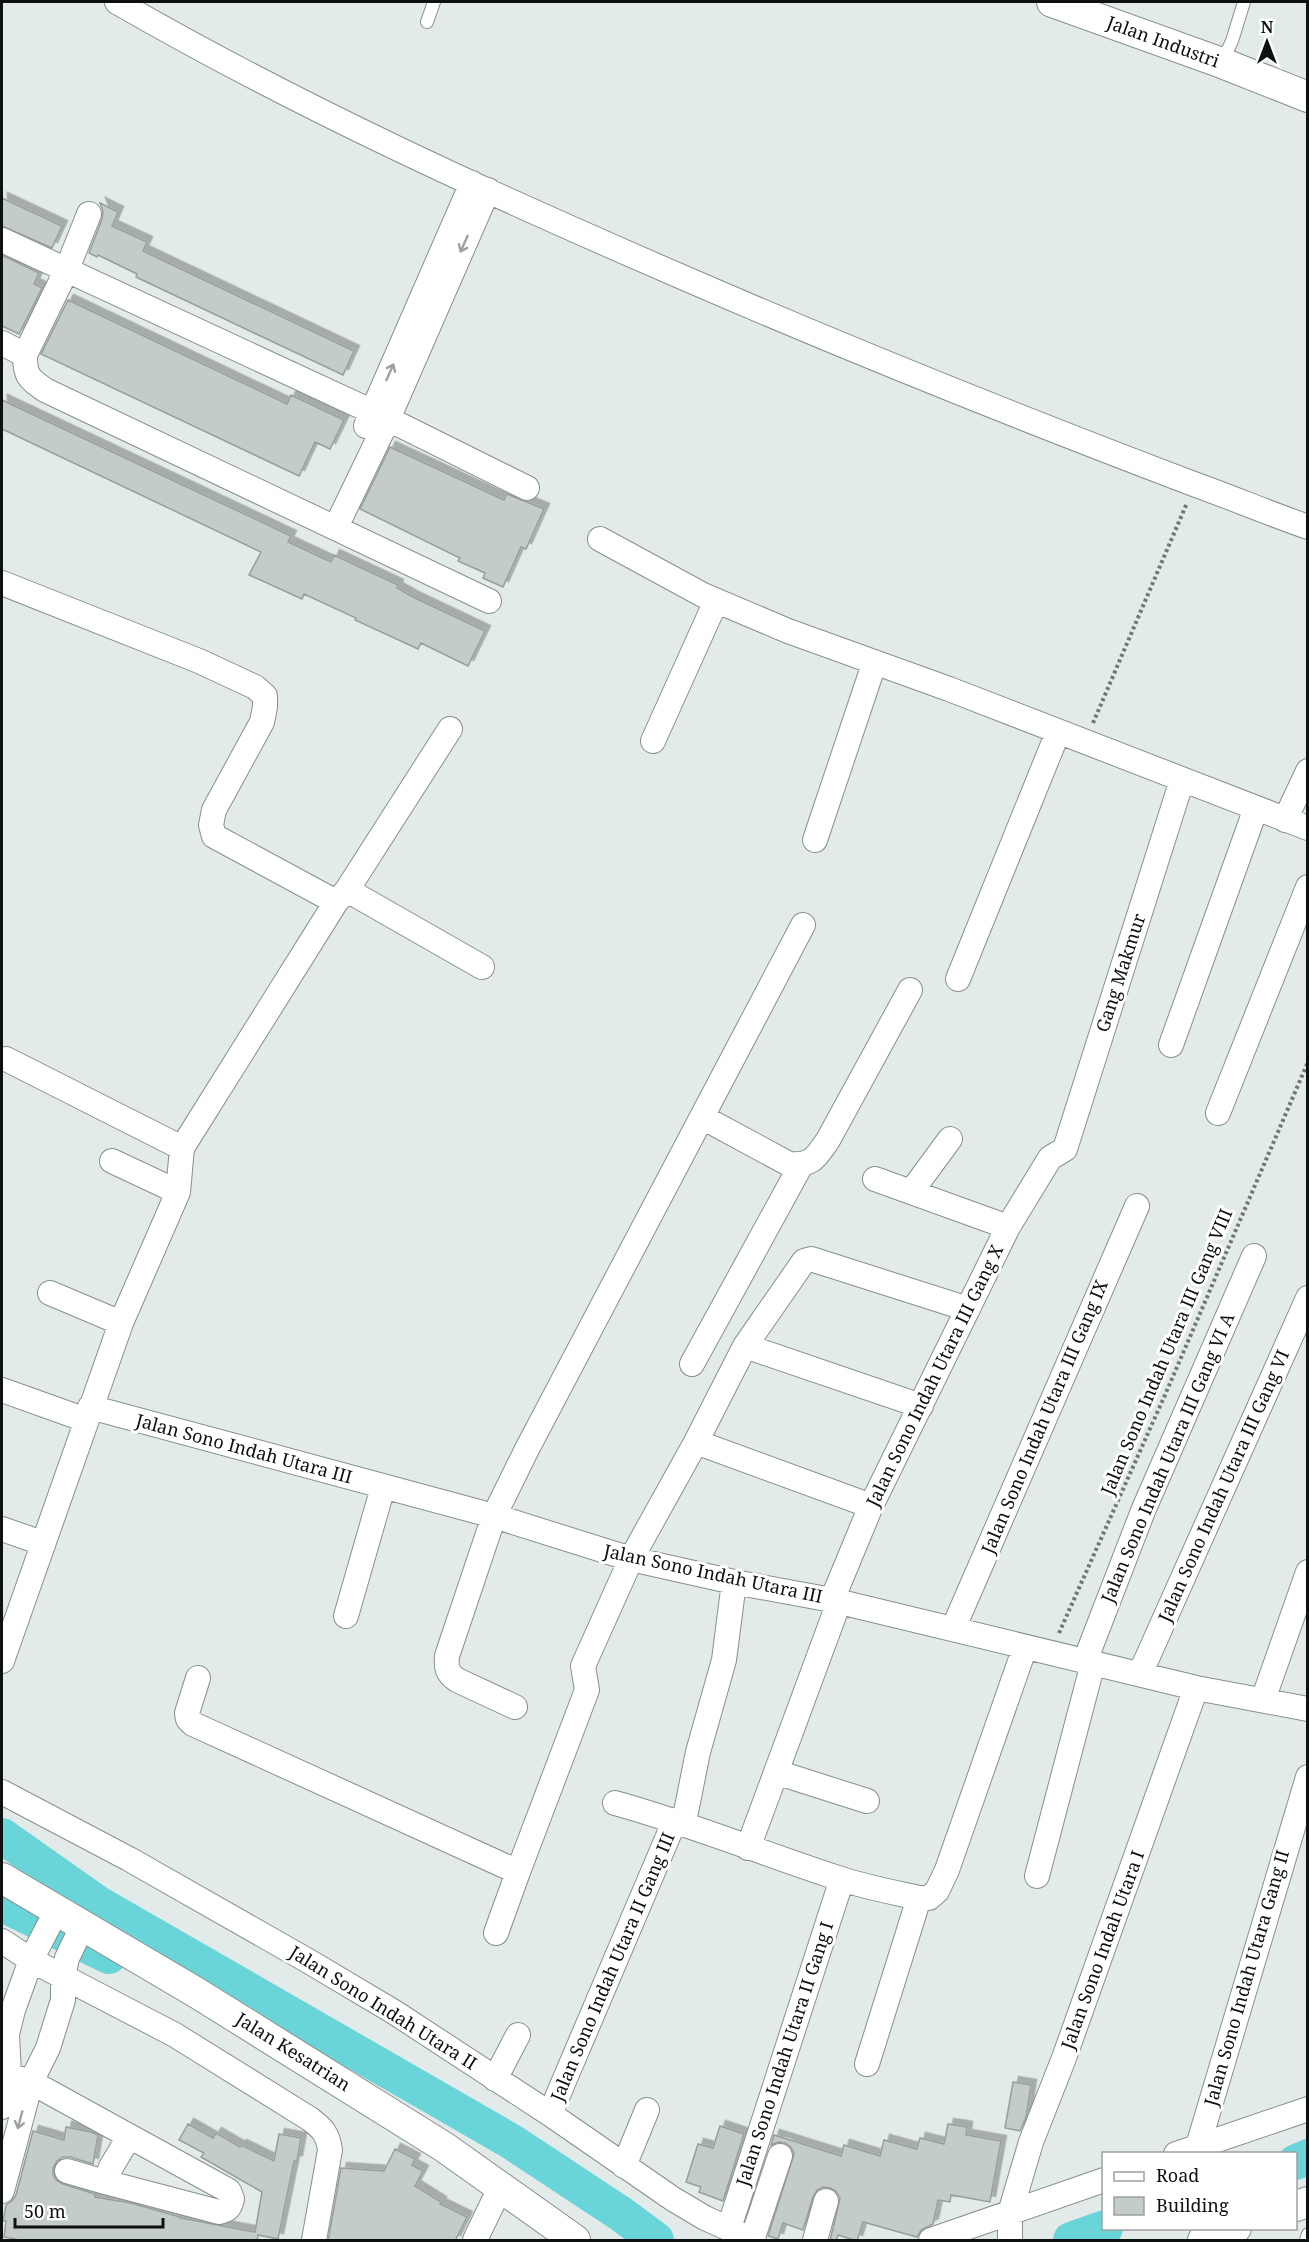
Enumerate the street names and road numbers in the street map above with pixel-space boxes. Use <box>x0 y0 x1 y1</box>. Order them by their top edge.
street label: Jalan Industri <box>1103 9 1223 73</box>
street label: Gang Makmur <box>1090 910 1151 1035</box>
street label: Jalan Sono Indah Utara III Gang VIII <box>1097 1206 1237 1498</box>
street label: Jalan Sono Indah Utara III Gang X <box>860 1241 1008 1511</box>
street label: Jalan Sono Indah Utara III Gang IX <box>975 1276 1113 1558</box>
street label: Jalan Sono Indah Utara III Gang VI A <box>1095 1309 1239 1607</box>
street label: Jalan Sono Indah Utara III Gang VI <box>1154 1347 1294 1625</box>
street label: Jalan Sono Indah Utara III <box>132 1407 355 1488</box>
street label: Jalan Sono Indah Utara III <box>601 1538 825 1608</box>
street label: Jalan Sono Indah Utara II Gang III <box>544 1828 680 2106</box>
street label: Jalan Sono Indah Utara I <box>1055 1847 1149 2053</box>
street label: Jalan Sono Indah Utara Gang II <box>1198 1847 1294 2110</box>
street label: Jalan Sono Indah Utara II Gang I <box>730 1918 838 2190</box>
street label: Jalan Sono Indah Utara II <box>285 1939 482 2075</box>
street label: Jalan Kesatrian <box>231 2006 356 2096</box>

